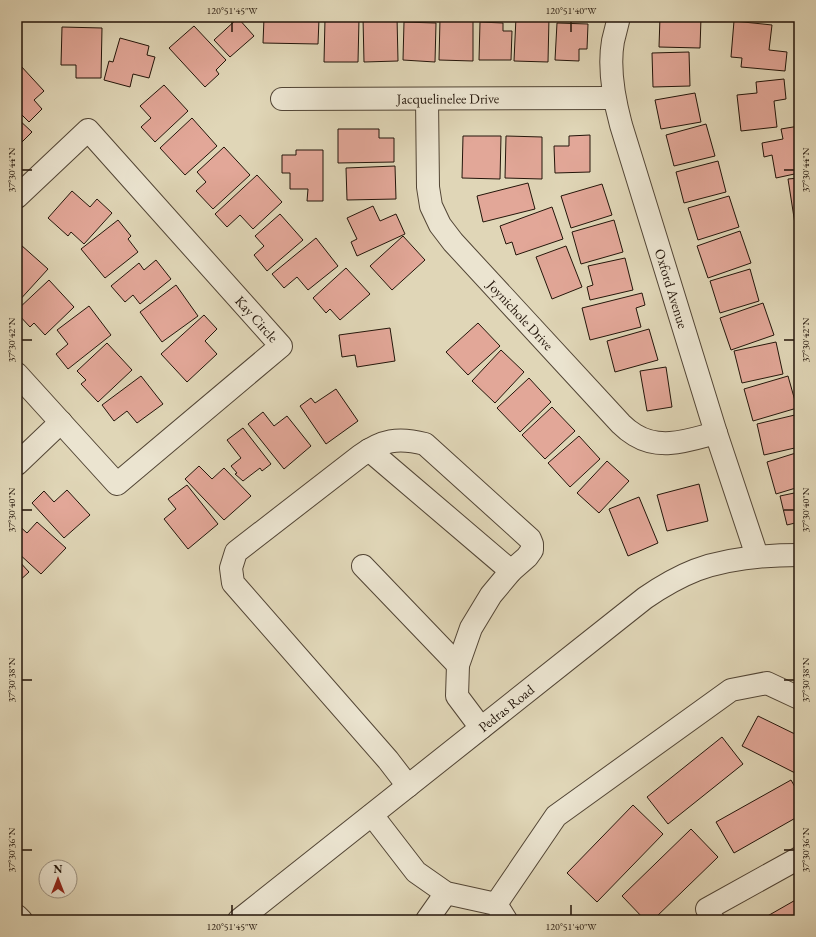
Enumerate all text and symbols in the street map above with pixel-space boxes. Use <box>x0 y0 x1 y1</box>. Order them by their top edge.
text: 120°51'45"W <box>207 4 258 17</box>
text: 120°51'40"W <box>546 4 597 17</box>
street label: Jacquelinelee Drive <box>396 89 500 108</box>
text: 37°30'44"N <box>5 147 18 192</box>
text: 37°30'44"N <box>799 147 812 192</box>
street label: Oxford Avenue <box>651 246 692 331</box>
street label: Joynichole Drive <box>483 275 558 354</box>
street label: Kay Circle <box>231 292 283 346</box>
text: 37°30'42"N <box>5 317 18 362</box>
text: 37°30'42"N <box>799 317 812 362</box>
text: 37°30'40"N <box>5 487 18 532</box>
text: 37°30'40"N <box>799 487 812 532</box>
text: 37°30'38"N <box>5 657 18 702</box>
text: 37°30'38"N <box>799 657 812 702</box>
street label: Pedras Road <box>475 680 538 736</box>
text: 37°30'36"N <box>5 827 18 872</box>
text: 37°30'36"N <box>799 827 812 872</box>
north arrow <box>38 859 78 899</box>
text: N <box>54 862 63 876</box>
text: 120°51'45"W <box>207 920 258 933</box>
text: 120°51'40"W <box>546 920 597 933</box>

